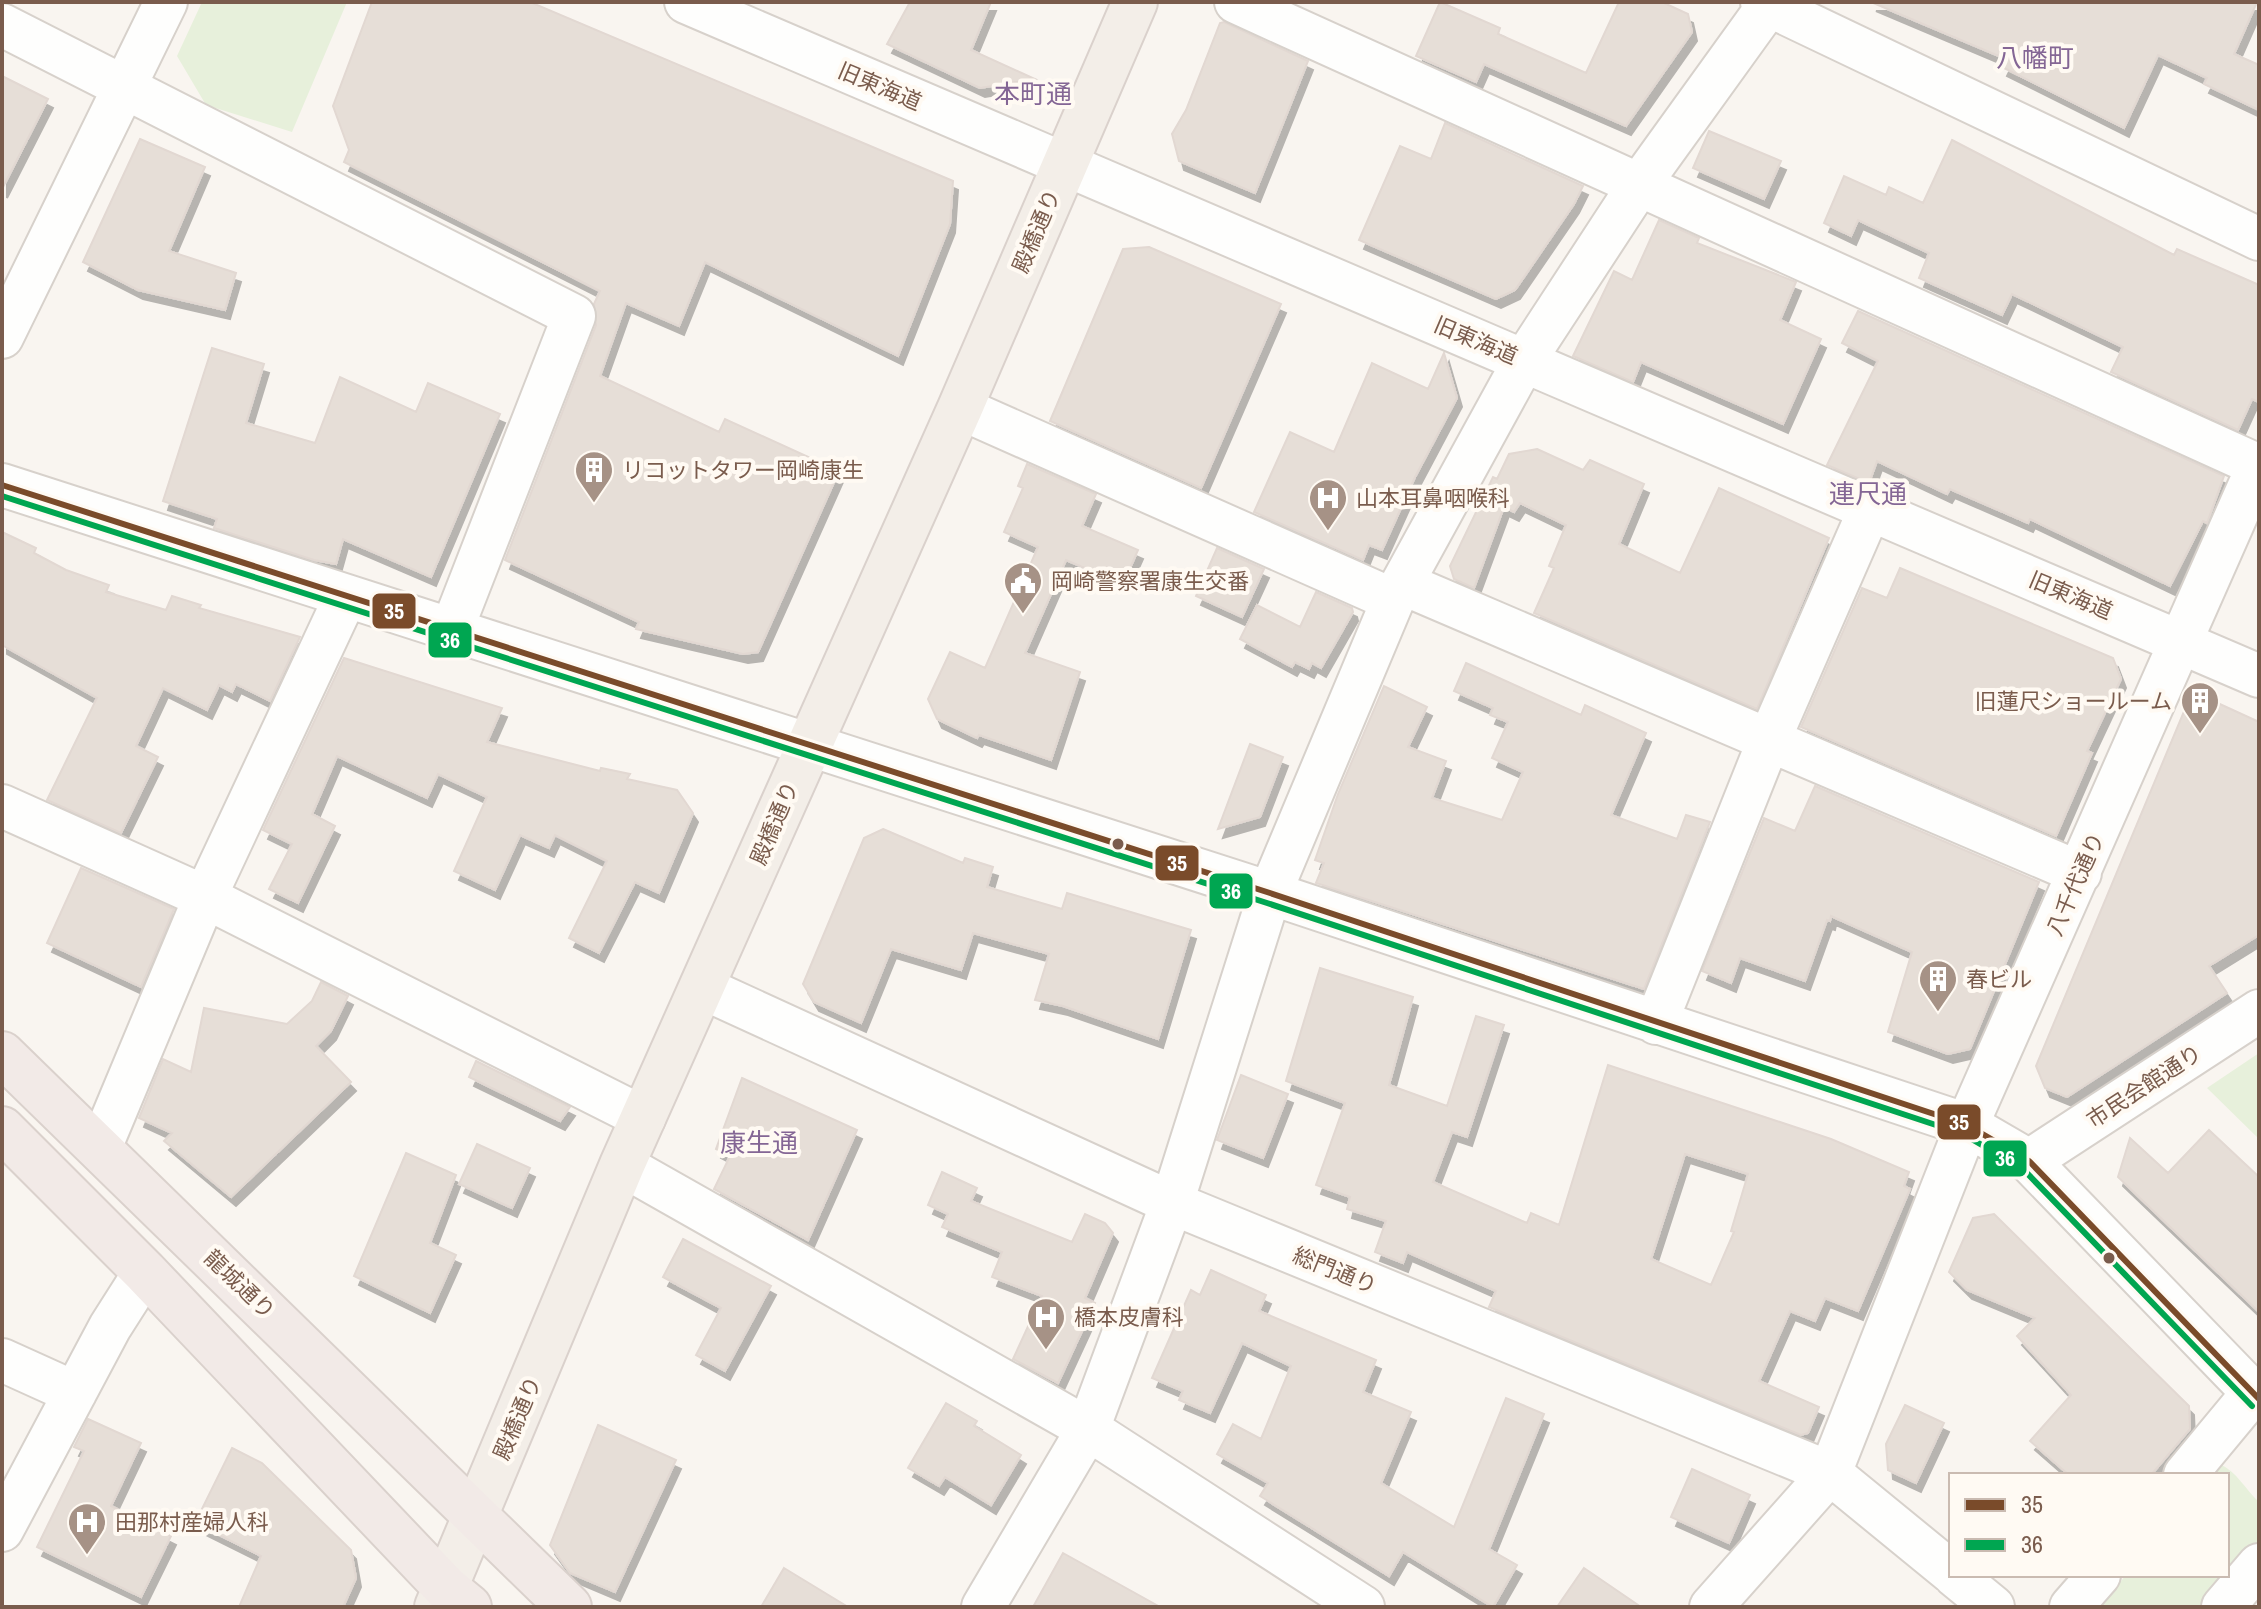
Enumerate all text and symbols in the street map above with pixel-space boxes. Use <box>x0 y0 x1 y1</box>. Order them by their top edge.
district label: 八幡町 <box>1996 40 2074 75</box>
street label: 旧東海道 <box>834 55 926 117</box>
district label: 本町通 <box>994 76 1072 111</box>
street label: 殿橋通り <box>1005 185 1067 277</box>
street label: 旧東海道 <box>1430 309 1522 371</box>
building icon: リコットタワー岡崎康生 <box>573 449 615 504</box>
place label: リコットタワー岡崎康生 <box>622 455 864 485</box>
district label: 連尺通 <box>1829 476 1907 511</box>
hospital icon: 山本耳鼻咽喉科 <box>1307 477 1349 532</box>
place label: 山本耳鼻咽喉科 <box>1356 483 1510 513</box>
public building icon: 岡崎警察署康生交番 <box>1002 560 1044 615</box>
street label: 旧東海道 <box>2025 564 2117 626</box>
place label: 岡崎警察署康生交番 <box>1051 566 1249 596</box>
line badge: 35 <box>371 592 417 630</box>
text: 35 <box>384 596 404 626</box>
line badge: 36 <box>427 621 473 659</box>
text: 36 <box>440 625 460 655</box>
building icon: 旧蓮尺ショールーム <box>2179 680 2221 735</box>
place label: 旧蓮尺ショールーム <box>1975 686 2172 716</box>
street label: 殿橋通り <box>743 777 805 869</box>
street label: 八千代通り <box>2039 828 2111 940</box>
unlabelled marker <box>1110 836 1126 852</box>
line badge: 35 <box>1154 844 1200 882</box>
text: 35 <box>1167 848 1187 878</box>
line badge: 36 <box>1208 872 1254 910</box>
text: 36 <box>1221 876 1241 906</box>
building icon: 春ビル <box>1917 958 1959 1013</box>
place label: 春ビル <box>1966 964 2032 994</box>
street label: 市民会館通り <box>2080 1037 2208 1135</box>
line badge: 35 <box>1936 1103 1982 1141</box>
text: 35 <box>1949 1107 1969 1137</box>
district label: 康生通 <box>720 1125 798 1160</box>
line badge: 36 <box>1982 1139 2028 1178</box>
text: 36 <box>1995 1143 2015 1173</box>
street label: 総門通り <box>1289 1240 1381 1300</box>
street label: 龍城通り <box>198 1243 282 1325</box>
unlabelled marker <box>2101 1250 2117 1266</box>
hospital icon: 橋本皮膚科 <box>1025 1296 1067 1351</box>
place label: 橋本皮膚科 <box>1074 1302 1184 1332</box>
street label: 殿橋通り <box>486 1372 548 1464</box>
legend <box>1949 1473 2229 1577</box>
text: 35 <box>2021 1488 2043 1520</box>
hospital icon: 田那村産婦人科 <box>66 1501 108 1556</box>
place label: 田那村産婦人科 <box>115 1507 269 1537</box>
text: 36 <box>2021 1528 2043 1560</box>

